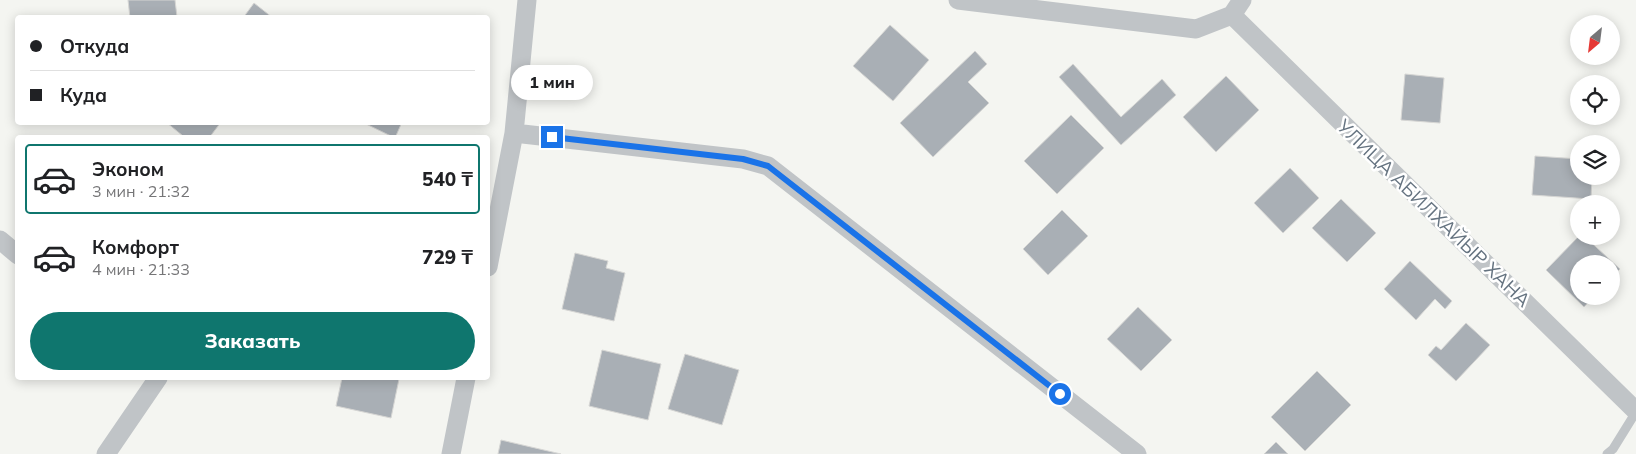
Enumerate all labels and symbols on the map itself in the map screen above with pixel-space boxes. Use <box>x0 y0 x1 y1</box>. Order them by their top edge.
north arrow <box>1570 15 1620 65</box>
callout: 1 мин <box>511 64 593 100</box>
street label: УЛИЦА АБИЛХАЙЫР ХАНА <box>1332 113 1536 312</box>
route end <box>541 126 563 148</box>
route start <box>1049 383 1071 405</box>

